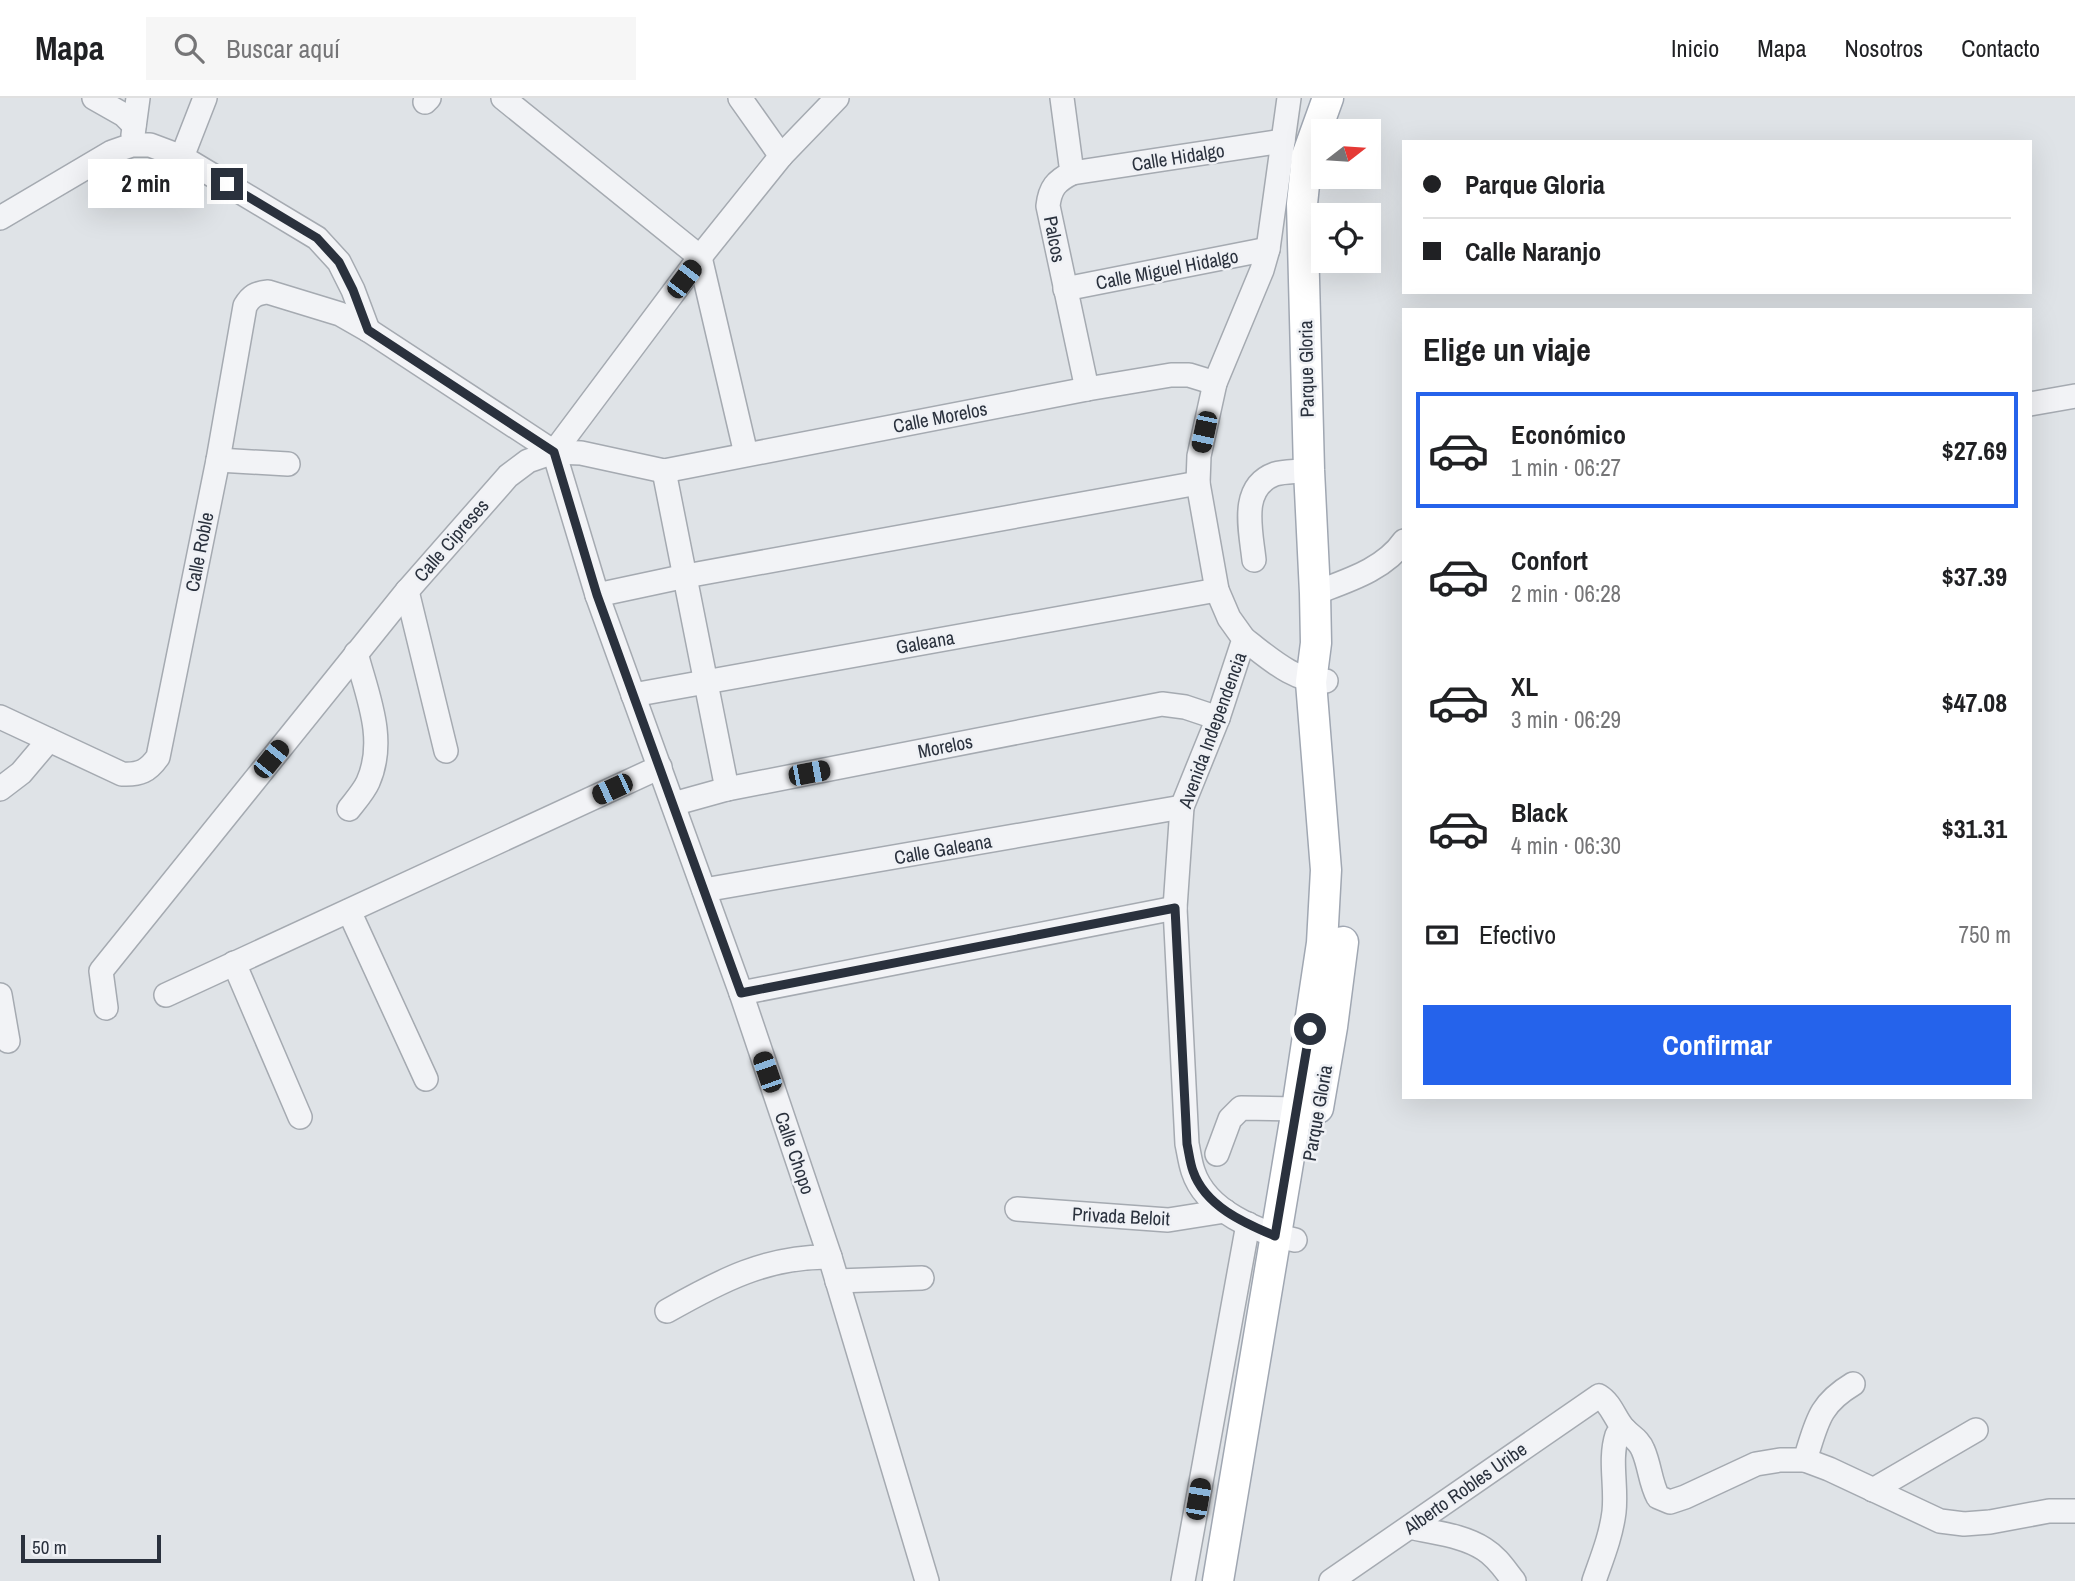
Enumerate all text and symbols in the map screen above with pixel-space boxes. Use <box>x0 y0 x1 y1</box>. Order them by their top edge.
search box <box>146 17 636 80</box>
text: Mapa <box>35 26 104 70</box>
icon: search <box>170 29 208 67</box>
text: Buscar aquí <box>226 31 340 66</box>
text: Inicio <box>1671 32 1719 64</box>
text: Mapa <box>1757 32 1806 64</box>
text: Nosotros <box>1844 32 1923 64</box>
text: Contacto <box>1961 32 2040 64</box>
north arrow <box>1311 119 1381 189</box>
map controls <box>1311 119 1381 273</box>
street label: Calle Hidalgo <box>1130 137 1226 177</box>
callout: 2 min <box>87 160 202 208</box>
text: Parque Gloria <box>1465 167 1605 202</box>
text: 2 min <box>121 168 171 199</box>
route end <box>211 168 243 200</box>
button: locate <box>1311 203 1381 273</box>
street label: Palcos <box>1038 214 1072 265</box>
text: Calle Naranjo <box>1465 234 1601 269</box>
street label: Calle Miguel Hidalgo <box>1094 242 1240 296</box>
car <box>663 256 706 302</box>
street label: Parque Gloria <box>1292 320 1320 418</box>
text: Elige un viaje <box>1423 328 1591 371</box>
street label: Calle Morelos <box>891 395 989 439</box>
car <box>1190 409 1219 455</box>
text: Económico <box>1511 417 1626 452</box>
icon: car <box>1427 419 1490 482</box>
text: $27.69 <box>1942 433 2007 468</box>
text: 1 min · 06:27 <box>1511 452 1621 483</box>
street label: Calle Cipreses <box>408 493 494 587</box>
street label: Calle Roble <box>179 510 219 594</box>
text: Confort <box>1511 543 1588 578</box>
icon: car <box>1427 545 1490 608</box>
text: $37.39 <box>1942 559 2007 594</box>
text: 2 min · 06:28 <box>1511 578 1621 609</box>
street label: Galeana <box>894 624 957 660</box>
street label: Avenida Independencia <box>1171 648 1252 813</box>
text: XL <box>1511 669 1538 704</box>
icon: car <box>1427 671 1490 734</box>
text: $47.08 <box>1942 685 2007 720</box>
text: 3 min · 06:29 <box>1511 704 1621 735</box>
street label: Morelos <box>915 728 975 764</box>
car <box>250 736 293 782</box>
car <box>787 759 832 787</box>
car <box>589 771 636 807</box>
text: Black <box>1511 795 1568 830</box>
icon: car <box>1427 797 1490 860</box>
text: $31.31 <box>1942 811 2007 846</box>
street label: Calle Galeana <box>892 828 994 870</box>
text: 4 min · 06:30 <box>1511 830 1621 861</box>
icon: cash <box>1423 916 1461 954</box>
text: Efectivo <box>1479 917 1556 952</box>
text: 750 m <box>1959 919 2011 950</box>
button: Confirmar <box>1423 1005 2011 1085</box>
route start <box>1294 1013 1326 1045</box>
car <box>751 1049 784 1095</box>
street label: Parque Gloria <box>1296 1063 1338 1163</box>
street label: Calle Chopo <box>769 1108 821 1198</box>
street label: Privada Beloit <box>1071 1200 1171 1232</box>
street label: Alberto Robles Uribe <box>1397 1436 1532 1541</box>
car <box>1185 1476 1212 1522</box>
scale bar <box>21 1532 161 1564</box>
text: 50 m <box>32 1534 67 1560</box>

